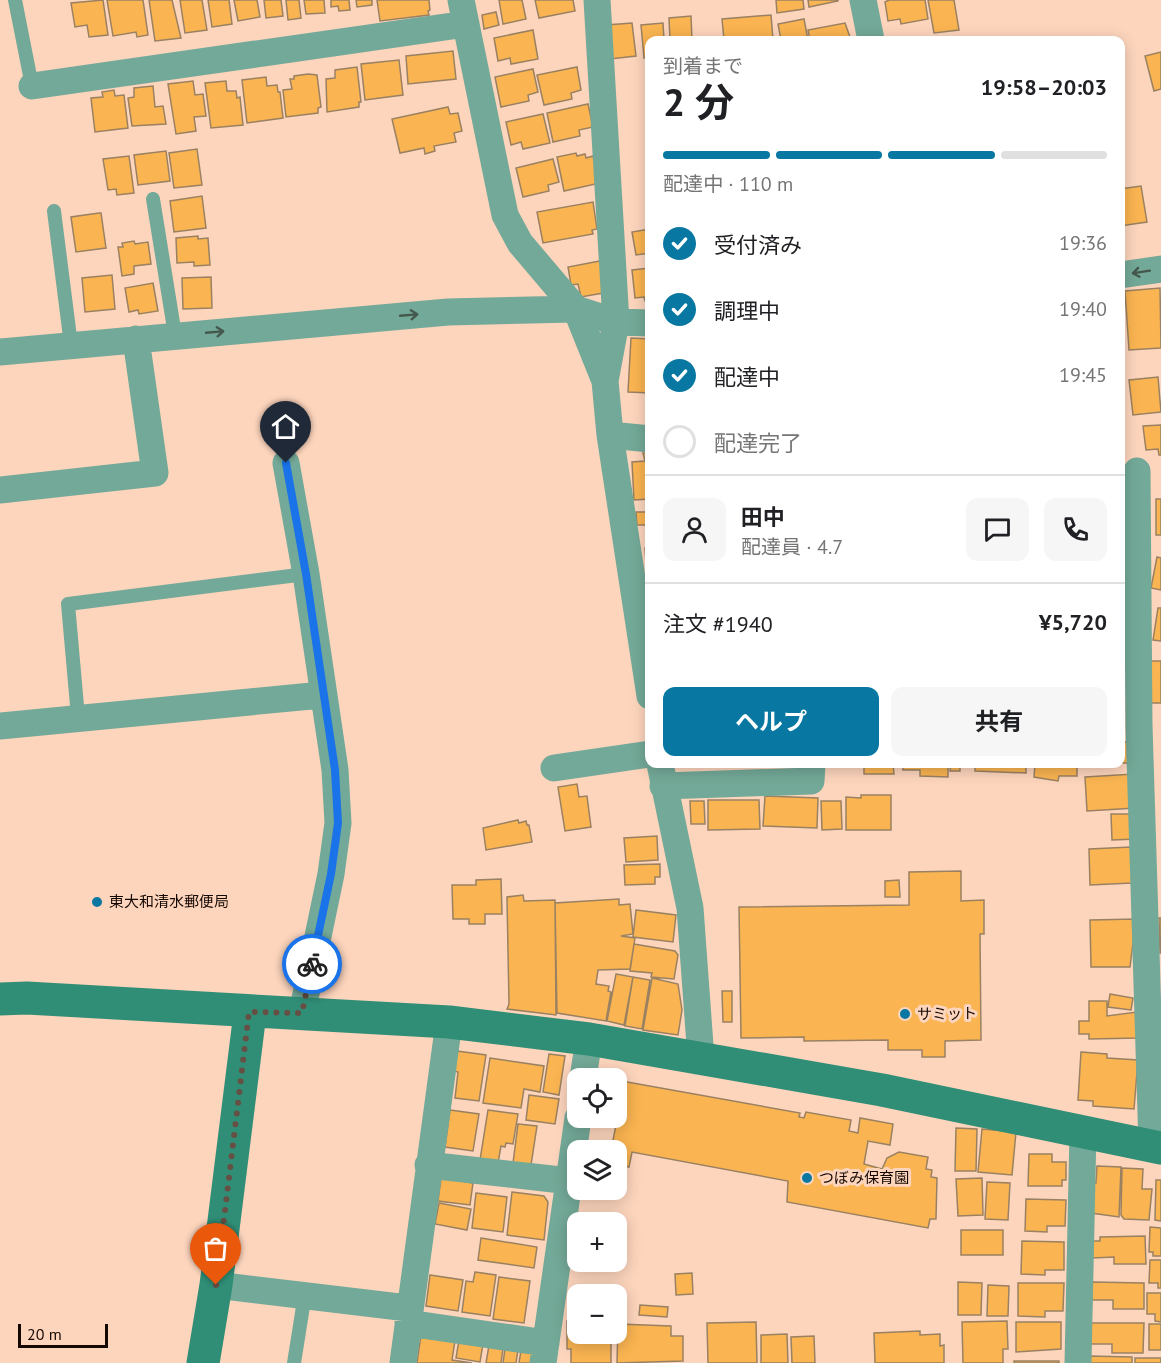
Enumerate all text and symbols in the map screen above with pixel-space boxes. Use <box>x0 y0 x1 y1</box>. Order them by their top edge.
text: 到着まで <box>663 53 743 79</box>
text: 19:58–20:03 <box>981 73 1107 101</box>
text: 2 分 <box>663 76 734 127</box>
text: 配達中 · 110 m <box>663 171 793 197</box>
icon: check <box>663 227 696 260</box>
text: 19:36 <box>1059 230 1107 256</box>
text: 受付済み <box>714 231 802 259</box>
one-way arrow <box>1131 266 1151 277</box>
icon: check <box>663 293 696 326</box>
text: 19:40 <box>1059 296 1107 322</box>
text: 調理中 <box>714 297 780 325</box>
one-way arrow <box>399 309 419 320</box>
one-way arrow <box>205 326 225 337</box>
icon: check <box>663 359 696 392</box>
text: 19:45 <box>1059 362 1107 388</box>
text: 配達中 <box>714 363 780 391</box>
pin <box>260 401 311 463</box>
icon: home <box>269 410 302 443</box>
text: 配達完了 <box>714 429 802 457</box>
button: person <box>663 498 726 561</box>
button: chat <box>966 498 1029 561</box>
button: phone <box>1044 498 1107 561</box>
text: 田中 <box>741 503 785 531</box>
text: 配達員 · 4.7 <box>741 534 843 560</box>
text: ¥5,720 <box>1039 608 1107 636</box>
text: 注文 #1940 <box>663 610 773 638</box>
button: ヘルプ <box>663 687 879 756</box>
button: 共有 <box>891 687 1107 756</box>
place label: 東大和清水郵便局 <box>109 892 229 911</box>
marker: 東大和清水郵便局 <box>90 895 104 909</box>
courier <box>282 934 342 994</box>
icon: bike <box>296 948 329 981</box>
place label: サミット <box>917 1004 977 1023</box>
marker: サミット <box>898 1007 912 1021</box>
map controls <box>567 1068 627 1344</box>
button: locate <box>567 1068 627 1128</box>
button: layers <box>567 1140 627 1200</box>
place label: つぼみ保育園 <box>819 1168 909 1187</box>
marker: つぼみ保育園 <box>800 1171 814 1185</box>
button: + <box>567 1212 627 1272</box>
pin <box>190 1223 241 1285</box>
icon: bag <box>199 1232 232 1265</box>
button: − <box>567 1284 627 1344</box>
scale bar <box>18 1321 108 1348</box>
text: 20 m <box>27 1324 62 1344</box>

